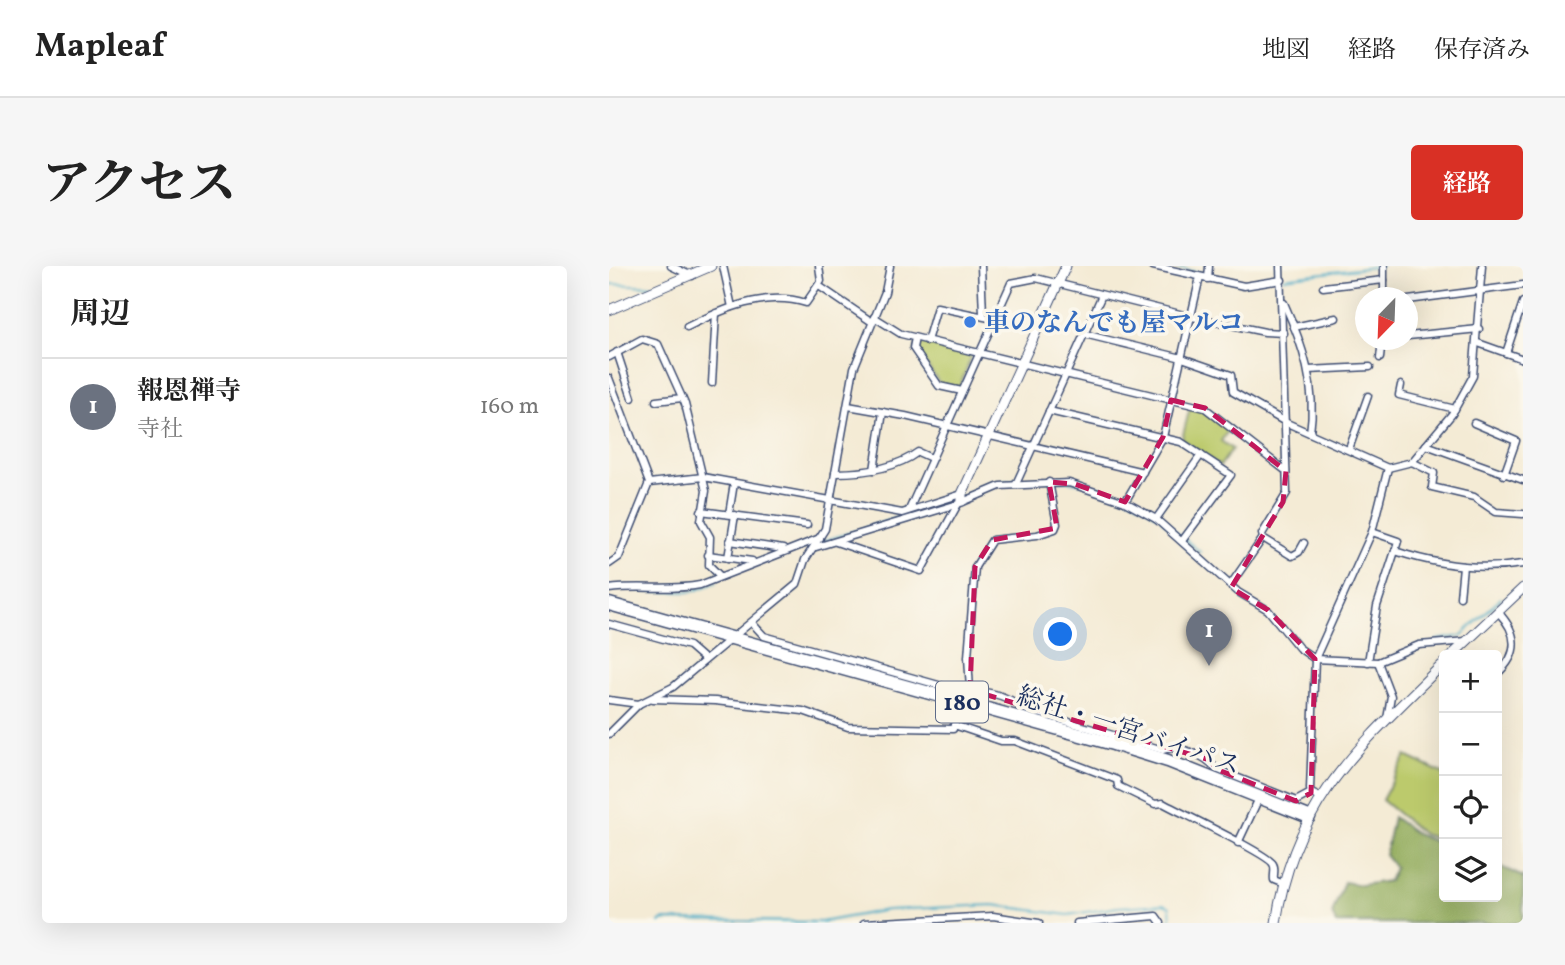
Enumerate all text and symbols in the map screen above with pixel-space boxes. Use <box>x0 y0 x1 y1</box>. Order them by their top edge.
text: Mapleaf <box>35 25 165 71</box>
text: 地図 <box>1262 34 1310 68</box>
text: 経路 <box>1348 34 1396 68</box>
text: 保存済み <box>1434 34 1530 68</box>
button: 経路 <box>1411 145 1523 220</box>
text: アクセス <box>42 152 237 221</box>
north arrow <box>1355 287 1418 350</box>
text: 周辺 <box>70 294 130 336</box>
place label: 車のなんでも屋マルコ <box>984 306 1244 342</box>
marker: 車のなんでも屋マルコ <box>962 314 978 330</box>
text: 報恩禅寺 <box>137 374 241 410</box>
text: 1 <box>88 391 98 423</box>
text: 160 m <box>480 391 539 423</box>
text: 寺社 <box>137 414 183 446</box>
pin: 1 <box>1186 608 1232 666</box>
your location <box>1043 617 1077 651</box>
map controls <box>1439 650 1502 902</box>
button: + <box>1439 650 1502 713</box>
street label: 総社・一宮バイパス <box>1012 679 1245 785</box>
road number: 180 <box>936 682 988 722</box>
button: − <box>1439 713 1502 776</box>
button: locate <box>1439 776 1502 839</box>
button: layers <box>1439 839 1502 902</box>

